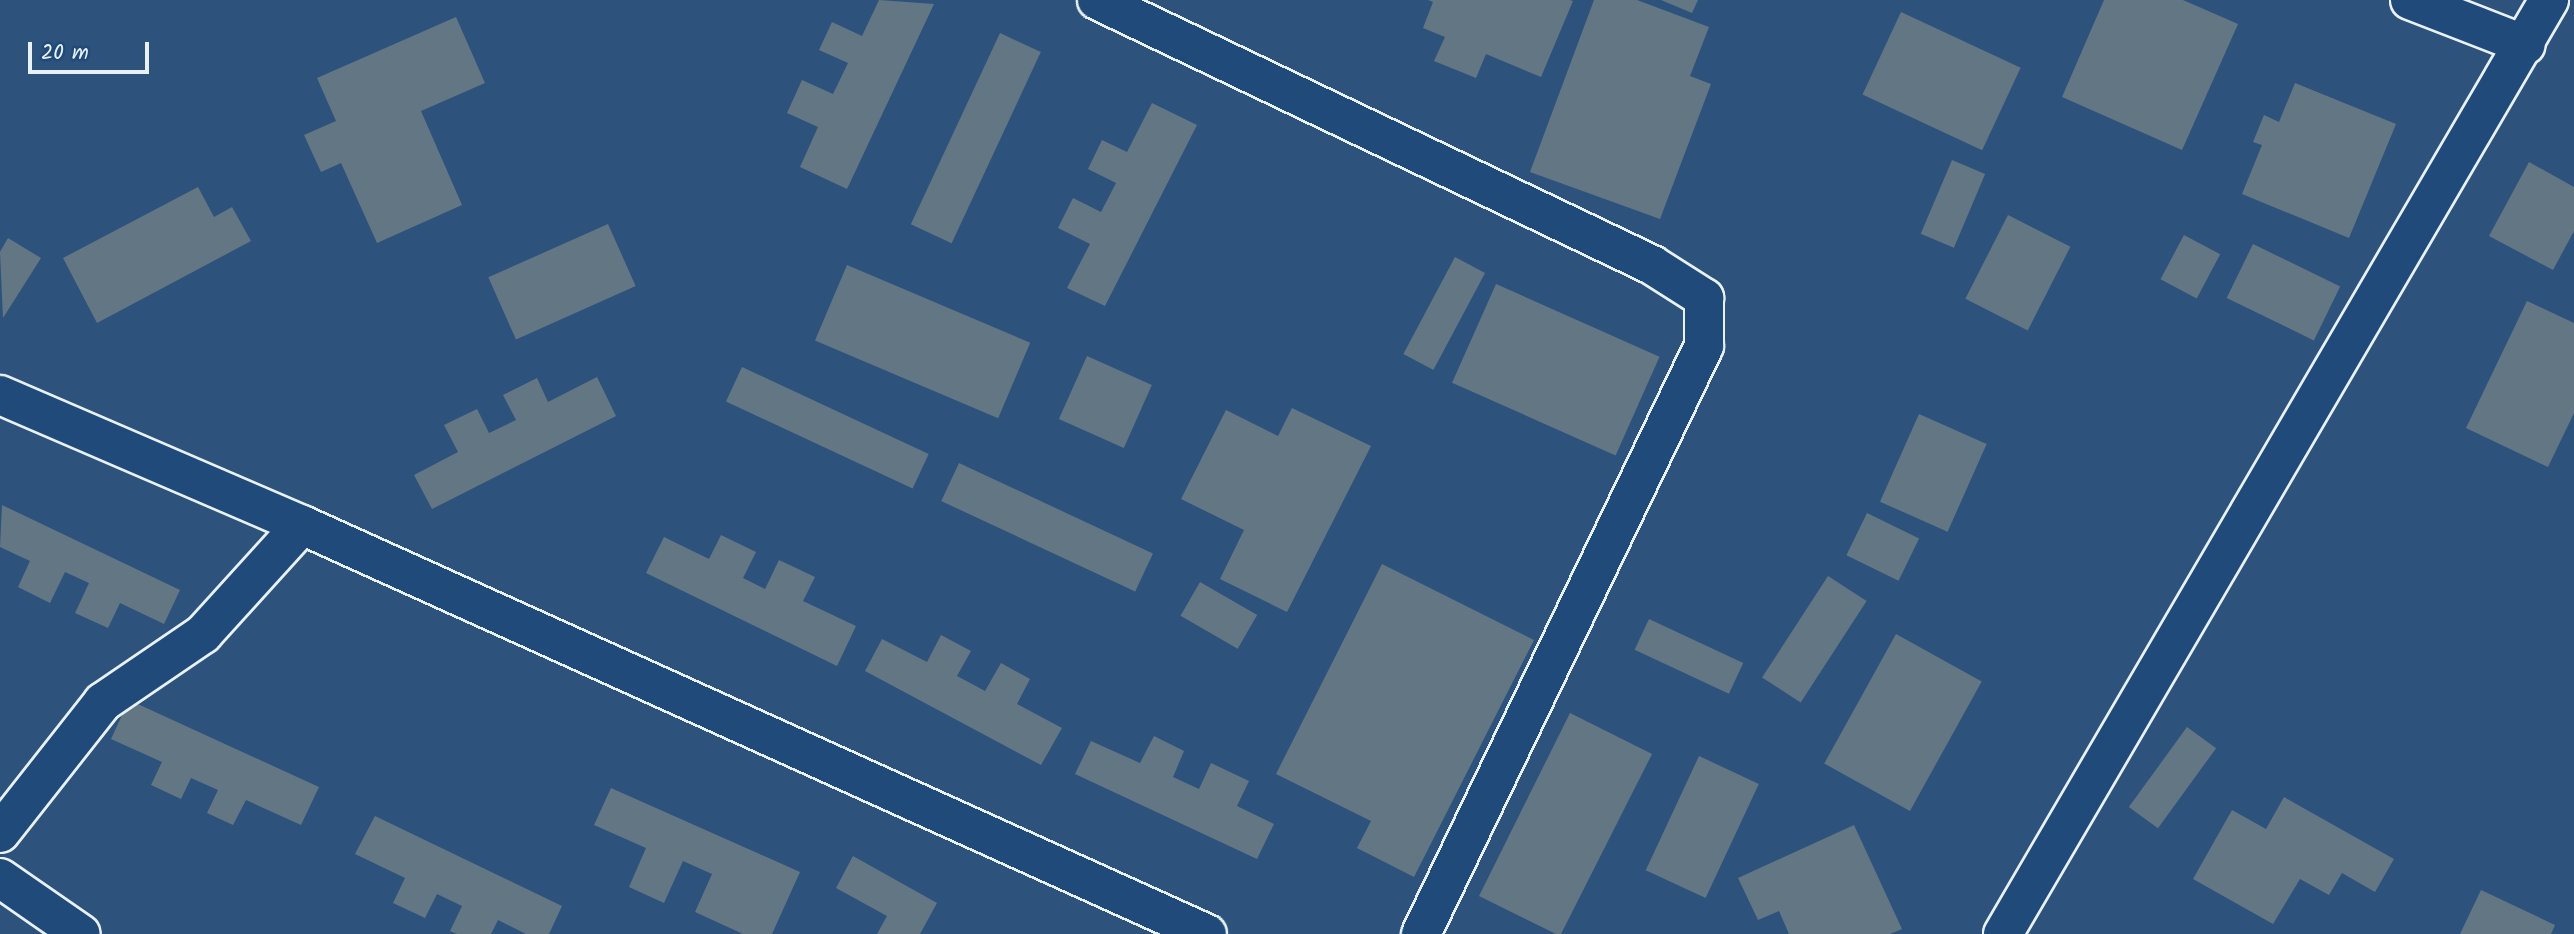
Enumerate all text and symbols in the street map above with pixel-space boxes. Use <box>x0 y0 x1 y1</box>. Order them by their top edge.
scale bar <box>32 28 152 72</box>
text: 20 m <box>41 37 89 70</box>

